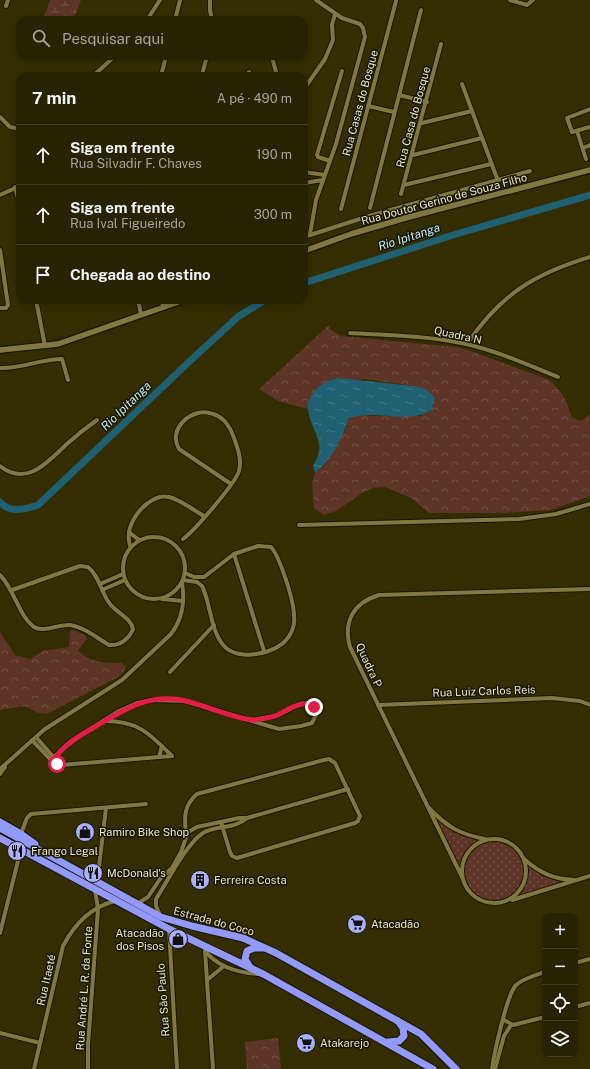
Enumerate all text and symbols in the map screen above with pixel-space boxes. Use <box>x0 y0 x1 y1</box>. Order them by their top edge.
search box <box>16 16 308 60</box>
icon: search <box>30 27 52 49</box>
text: Pesquisar aqui <box>62 30 164 47</box>
street label: Rua Casas do Bosque <box>340 49 380 157</box>
street label: Rua Casa do Bosque <box>394 65 432 169</box>
text: 7 min <box>32 88 76 108</box>
text: A pé · 490 m <box>217 91 292 106</box>
text: Siga em frente <box>70 139 175 156</box>
icon: ahead <box>32 144 54 166</box>
text: 190 m <box>256 147 292 162</box>
text: Rua Silvadir F. Chaves <box>70 156 202 171</box>
street label: Rua Doutor Gerino de Souza Filho <box>360 171 528 227</box>
text: Siga em frente <box>70 199 175 216</box>
icon: ahead <box>32 204 54 226</box>
text: 300 m <box>254 207 292 222</box>
text: Rua Ival Figueiredo <box>70 216 185 231</box>
water label: Rio Ipitanga <box>376 220 442 254</box>
icon: arrive <box>32 264 54 286</box>
text: Chegada ao destino <box>70 266 211 283</box>
street label: Quadra N <box>433 324 483 346</box>
water label: Rio Ipitanga <box>98 379 154 433</box>
street label: Quadra P <box>354 641 384 689</box>
street label: Rua Luiz Carlos Reis <box>432 683 536 699</box>
route end <box>305 698 323 716</box>
route start <box>48 755 66 773</box>
shop icon: Ramiro Bike Shop <box>74 821 96 843</box>
place label: Ramiro Bike Shop <box>99 826 190 838</box>
restaurant icon: Frango Legal <box>6 840 28 862</box>
place label: Frango Legal <box>31 845 98 857</box>
restaurant icon: McDonald's <box>82 862 104 884</box>
place label: McDonald's <box>107 867 166 879</box>
building icon: Ferreira Costa <box>189 869 211 891</box>
place label: Ferreira Costa <box>214 874 287 886</box>
street label: Estrada do Coco <box>172 904 256 938</box>
supermarket icon: Atacadão <box>346 913 368 935</box>
map controls <box>542 913 578 1057</box>
button: + <box>542 913 578 949</box>
place label: Atacadão <box>371 918 419 930</box>
street label: Rua André L. R. da Fonte <box>74 925 94 1051</box>
place label: Atacadão dos Pisos <box>116 927 164 952</box>
shop icon: Atacadão dos Pisos <box>167 928 189 950</box>
button: − <box>542 949 578 985</box>
street label: Rua Itaeté <box>34 953 58 1007</box>
street label: Rua São Paulo <box>154 963 172 1037</box>
button: locate <box>542 985 578 1021</box>
button: layers <box>542 1021 578 1057</box>
supermarket icon: Atakarejo <box>295 1032 317 1054</box>
place label: Atakarejo <box>320 1037 369 1049</box>

